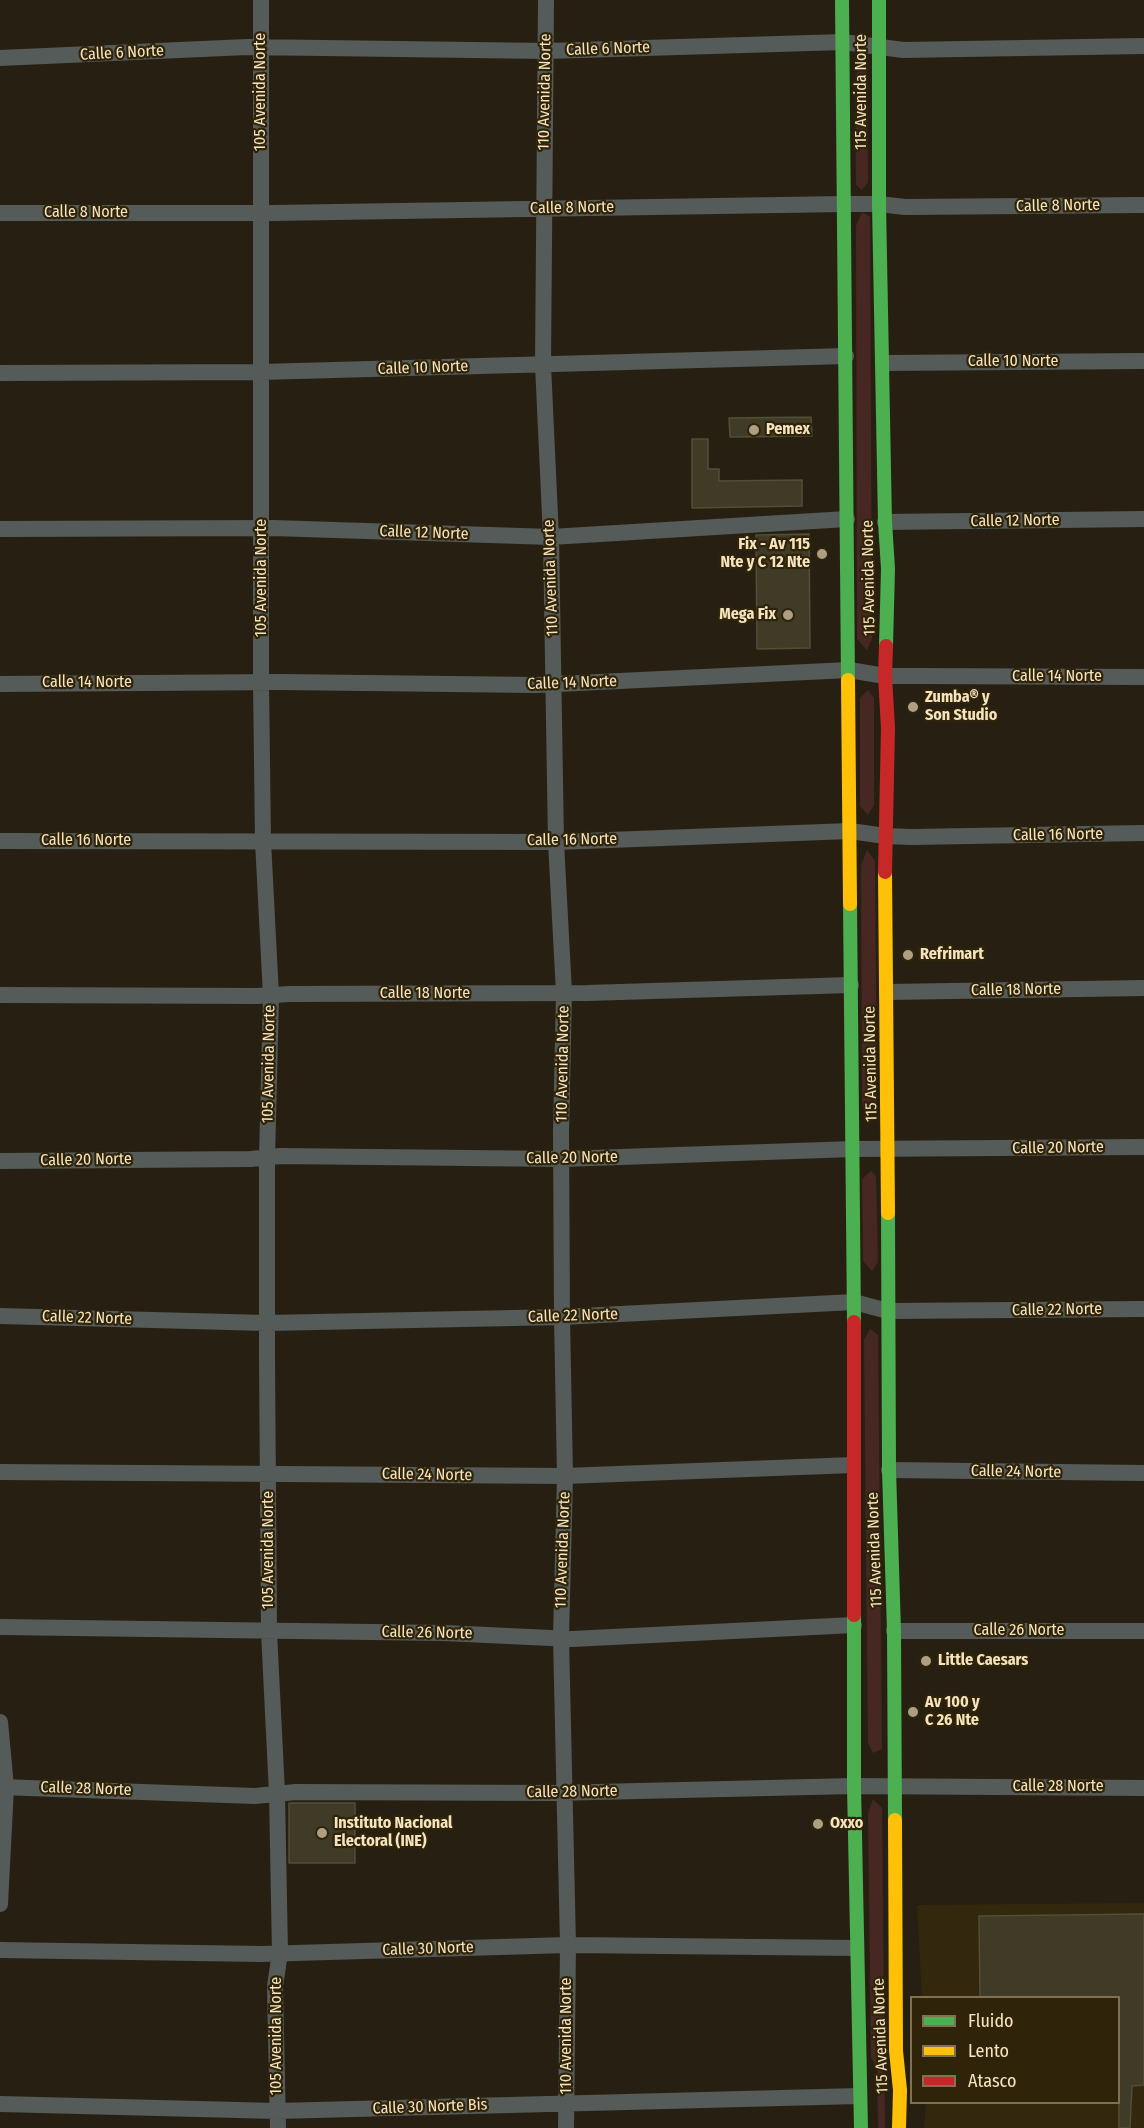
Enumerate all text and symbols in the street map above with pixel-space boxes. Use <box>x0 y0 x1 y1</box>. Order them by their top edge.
street label: 105 Avenida Norte <box>251 33 271 151</box>
street label: 110 Avenida Norte <box>534 33 556 151</box>
street label: 115 Avenida Norte <box>852 34 872 150</box>
street label: Calle 6 Norte <box>566 38 650 60</box>
street label: Calle 6 Norte <box>80 41 164 65</box>
street label: Calle 8 Norte <box>1016 196 1100 216</box>
street label: Calle 8 Norte <box>530 198 614 218</box>
street label: Calle 8 Norte <box>44 203 128 223</box>
street label: Calle 10 Norte <box>968 352 1058 372</box>
street label: Calle 10 Norte <box>377 357 469 379</box>
place label: Pemex <box>766 420 810 440</box>
marker: Pemex <box>747 423 761 437</box>
street label: Calle 12 Norte <box>970 511 1060 531</box>
street label: 105 Avenida Norte <box>252 519 272 637</box>
street label: 110 Avenida Norte <box>539 519 563 637</box>
street label: 115 Avenida Norte <box>858 520 880 636</box>
street label: Calle 12 Norte <box>379 522 469 544</box>
place label: Fix - Av 115 Nte y C 12 Nte <box>720 535 810 573</box>
marker: Fix - Av 115 Nte y C 12 Nte <box>815 547 829 561</box>
place label: Mega Fix <box>719 605 776 625</box>
marker: Mega Fix <box>781 608 795 622</box>
street label: Calle 14 Norte <box>1012 667 1102 687</box>
street label: Calle 14 Norte <box>527 672 617 694</box>
street label: Calle 14 Norte <box>42 673 132 693</box>
place label: Zumba® y Son Studio <box>925 688 997 726</box>
marker: Zumba® y Son Studio <box>906 700 920 714</box>
street label: Calle 16 Norte <box>1013 825 1103 845</box>
street label: Calle 16 Norte <box>527 830 617 850</box>
street label: Calle 16 Norte <box>41 831 131 851</box>
place label: Refrimart <box>920 945 984 965</box>
marker: Refrimart <box>901 948 915 962</box>
street label: Calle 18 Norte <box>971 980 1061 1000</box>
street label: Calle 18 Norte <box>380 984 470 1004</box>
street label: 105 Avenida Norte <box>258 1005 280 1123</box>
street label: 110 Avenida Norte <box>552 1005 574 1123</box>
street label: 115 Avenida Norte <box>860 1006 882 1122</box>
street label: Calle 20 Norte <box>1012 1138 1104 1158</box>
street label: Calle 20 Norte <box>526 1148 618 1168</box>
street label: Calle 20 Norte <box>40 1150 132 1170</box>
street label: Calle 22 Norte <box>1012 1300 1102 1320</box>
street label: Calle 22 Norte <box>528 1305 618 1327</box>
street label: Calle 22 Norte <box>42 1307 132 1329</box>
street label: Calle 24 Norte <box>971 1462 1061 1482</box>
street label: Calle 24 Norte <box>382 1465 472 1485</box>
street label: 105 Avenida Norte <box>259 1491 279 1609</box>
street label: 110 Avenida Norte <box>551 1491 575 1609</box>
street label: 115 Avenida Norte <box>863 1492 887 1608</box>
street label: Calle 26 Norte <box>973 1621 1065 1641</box>
street label: Calle 26 Norte <box>381 1623 473 1643</box>
place label: Little Caesars <box>938 1651 1028 1671</box>
marker: Little Caesars <box>919 1654 933 1668</box>
place label: Av 100 y C 26 Nte <box>925 1693 980 1731</box>
marker: Av 100 y C 26 Nte <box>906 1705 920 1719</box>
street label: Calle 28 Norte <box>1012 1777 1104 1797</box>
street label: Calle 28 Norte <box>40 1778 132 1800</box>
street label: Calle 28 Norte <box>526 1782 618 1802</box>
place label: Instituto Nacional Electoral (INE) <box>334 1814 452 1852</box>
place label: Oxxo <box>830 1814 863 1834</box>
marker: Oxxo <box>811 1817 825 1831</box>
marker: Instituto Nacional Electoral (INE) <box>315 1826 329 1840</box>
street label: Calle 30 Norte <box>382 1938 474 1960</box>
street label: 105 Avenida Norte <box>267 1977 287 2095</box>
street label: 110 Avenida Norte <box>557 1978 577 2094</box>
street label: 115 Avenida Norte <box>869 1978 893 2094</box>
legend <box>910 1996 1120 2104</box>
text: Fluido <box>968 2010 1014 2032</box>
text: Lento <box>968 2040 1009 2062</box>
text: Atasco <box>968 2070 1016 2092</box>
street label: Calle 30 Norte Bis <box>372 2095 488 2119</box>

